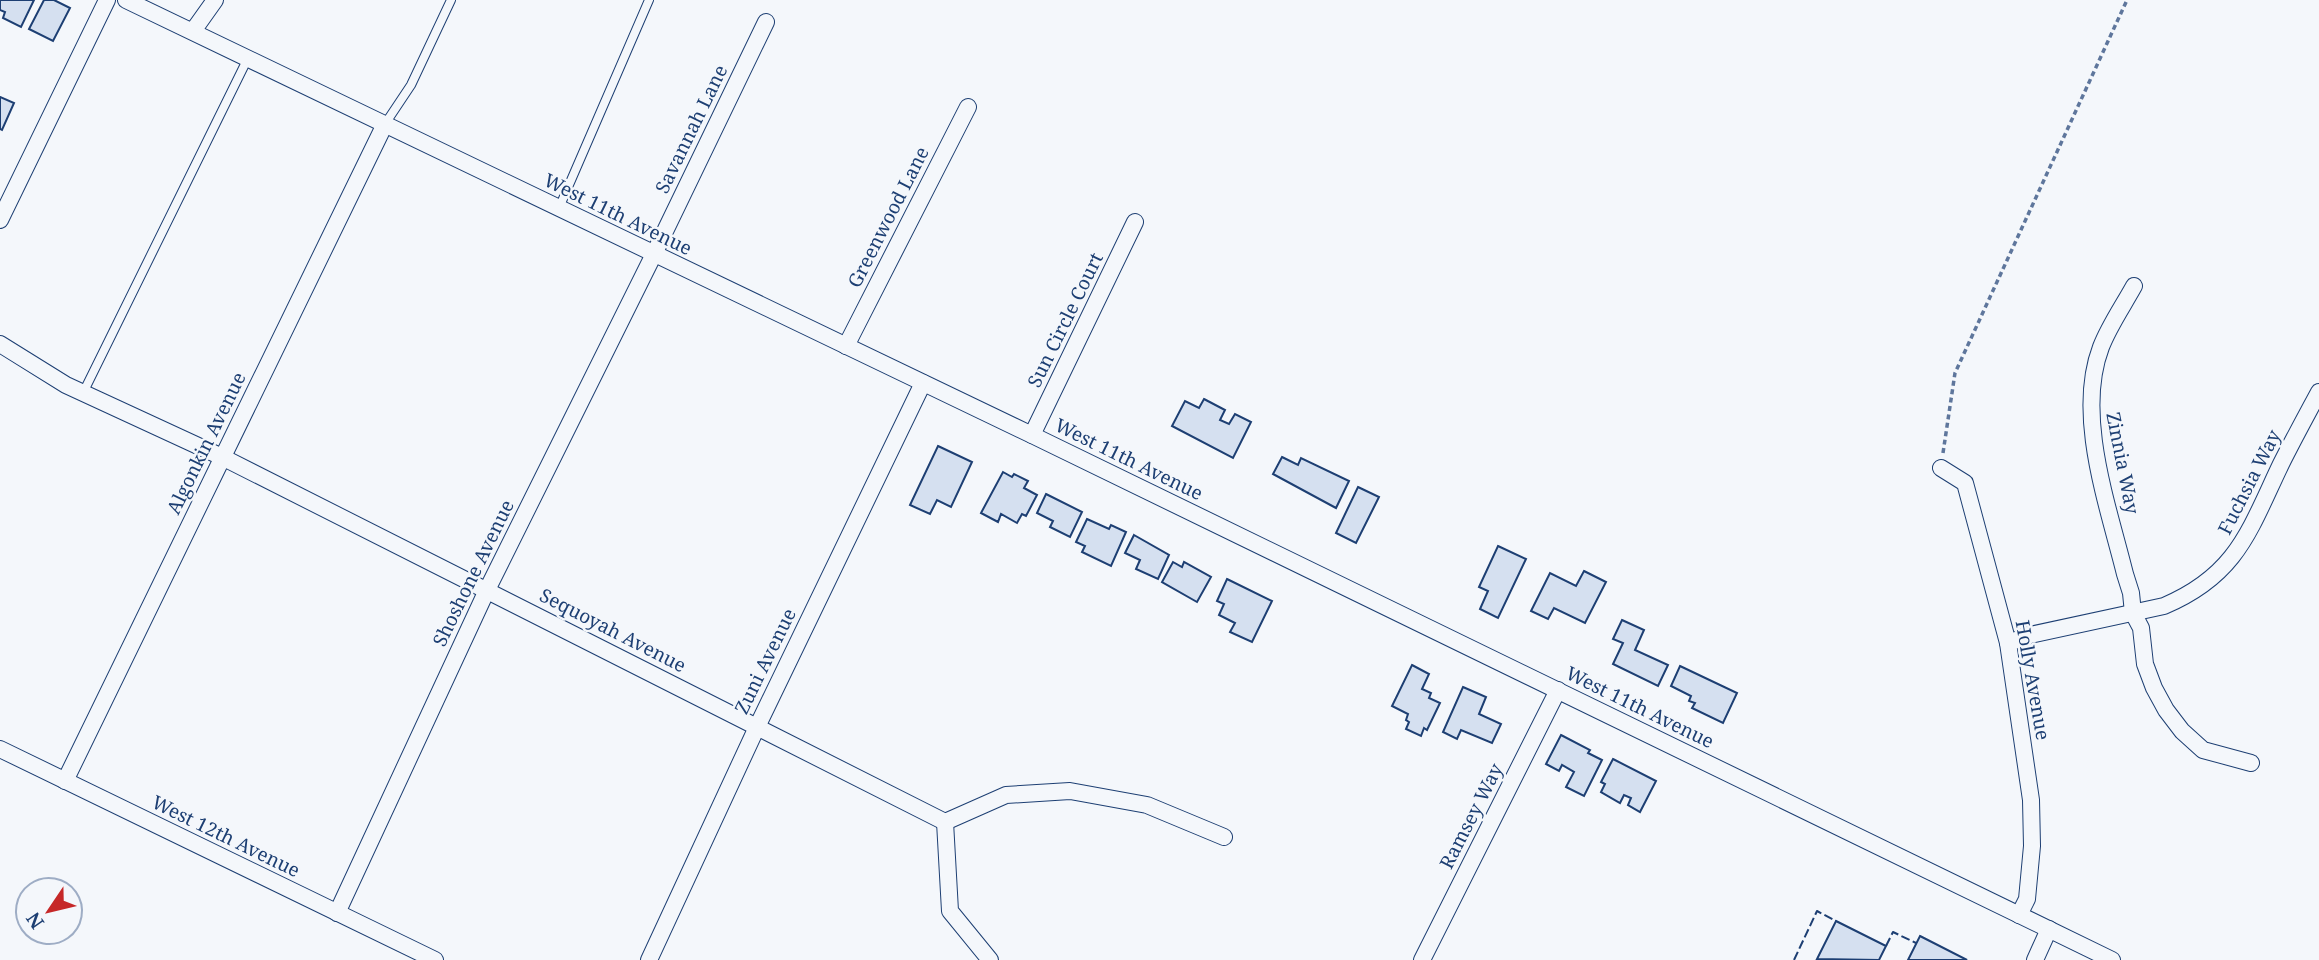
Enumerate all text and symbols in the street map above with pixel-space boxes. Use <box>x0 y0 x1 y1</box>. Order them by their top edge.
street label: Savannah Lane <box>649 60 733 198</box>
street label: Greenwood Lane <box>841 142 935 292</box>
street label: West 11th Avenue <box>540 167 696 261</box>
street label: Sun Circle Court <box>1021 248 1109 392</box>
street label: Algonkin Avenue <box>160 368 252 518</box>
street label: Zinnia Way <box>2100 410 2146 516</box>
street label: West 11th Avenue <box>1051 412 1207 506</box>
street label: Fuchsia Way <box>2211 425 2287 539</box>
street label: Shoshone Avenue <box>426 495 520 651</box>
street label: Sequoyah Avenue <box>535 582 691 678</box>
street label: Zuni Avenue <box>728 604 802 718</box>
street label: Holly Avenue <box>2010 618 2056 742</box>
street label: West 11th Avenue <box>1562 660 1718 754</box>
street label: Ramsey Way <box>1433 759 1509 873</box>
street label: West 12th Avenue <box>148 789 304 883</box>
north arrow <box>14 876 84 946</box>
text: N <box>20 907 50 934</box>

